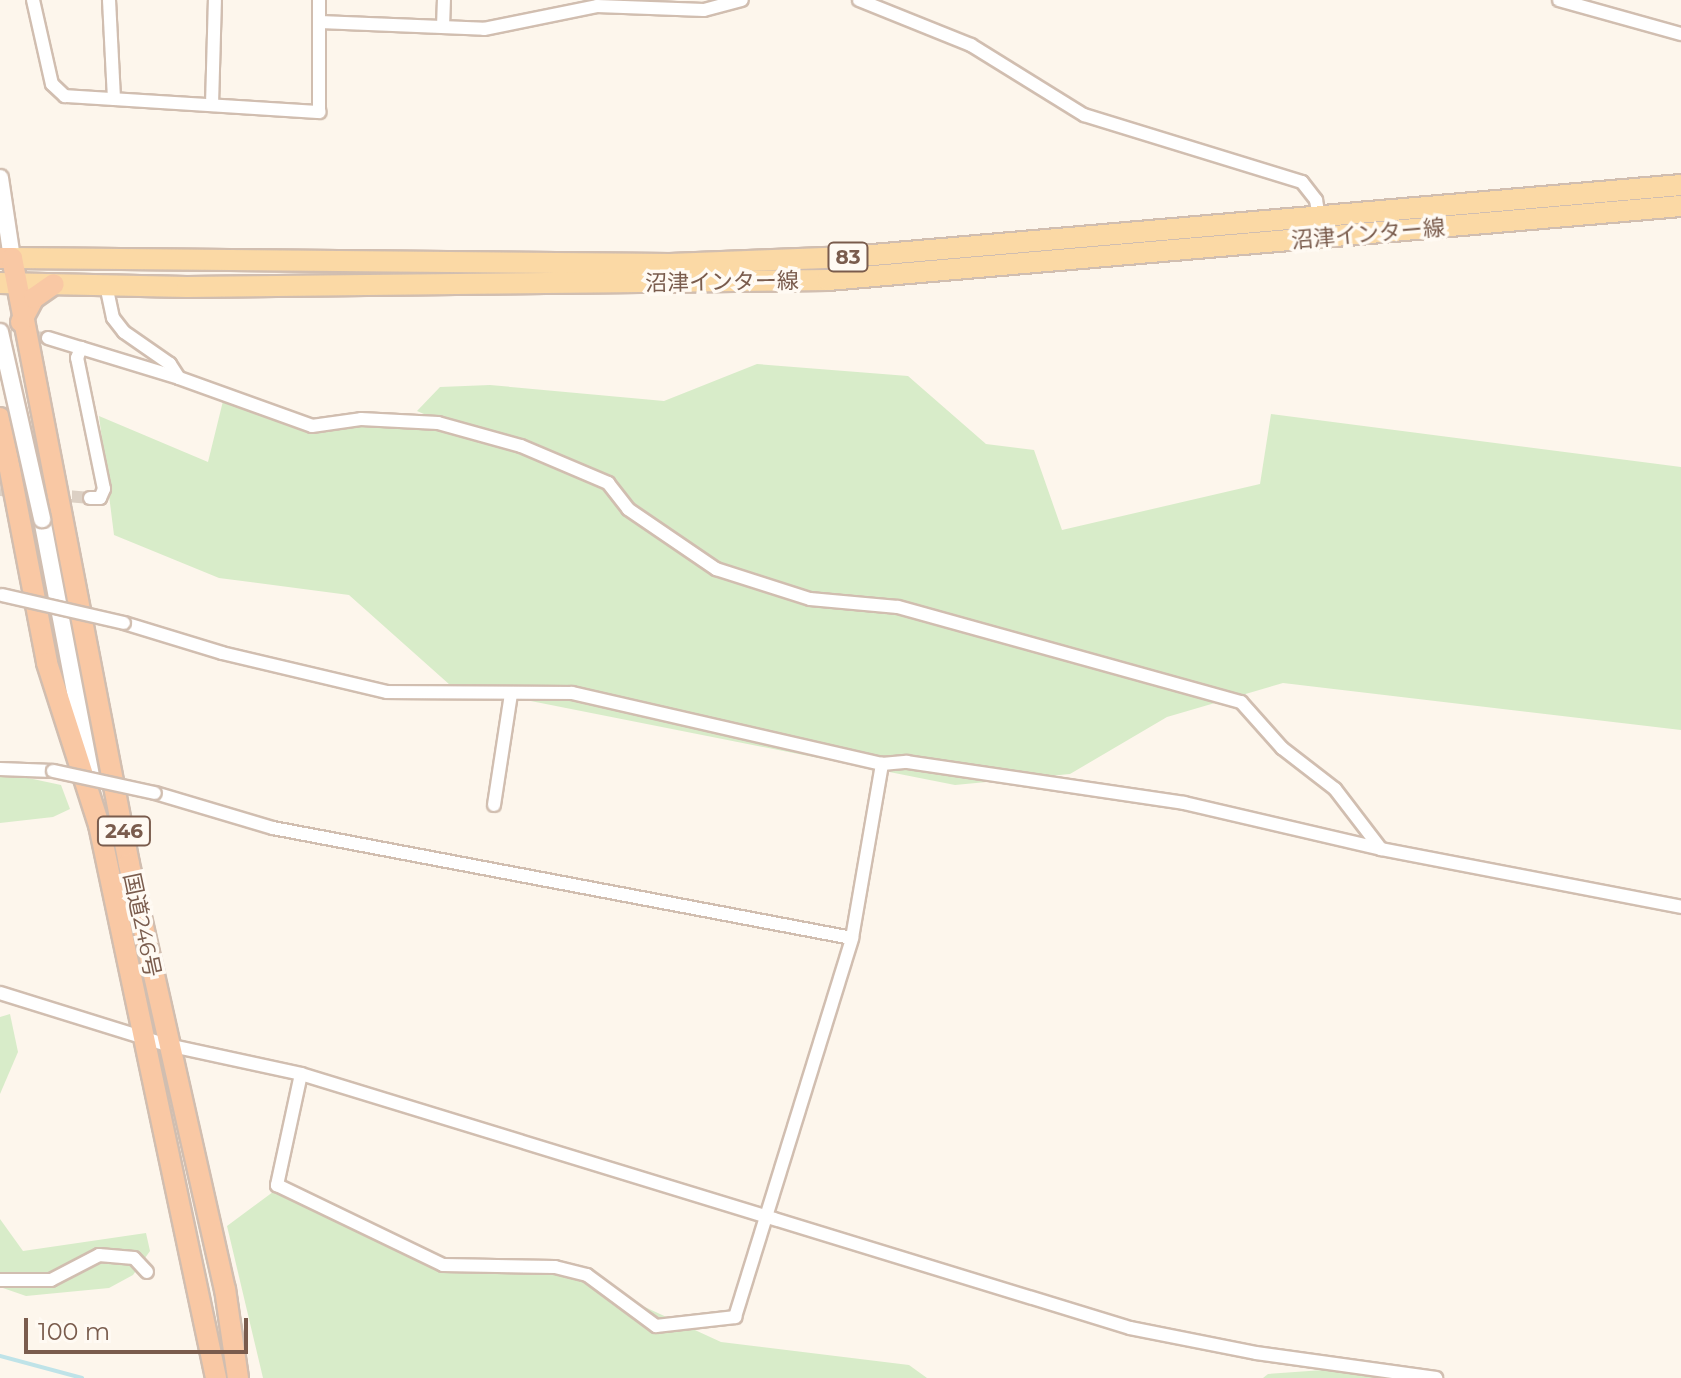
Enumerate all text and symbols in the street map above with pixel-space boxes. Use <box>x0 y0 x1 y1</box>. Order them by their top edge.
street label: 沼津インター線 <box>1290 214 1446 254</box>
road number: 83 <box>826 241 870 273</box>
street label: 沼津インター線 <box>645 267 799 297</box>
road number: 246 <box>96 815 152 847</box>
street label: 国道246号 <box>118 870 166 980</box>
scale bar <box>28 1302 252 1352</box>
text: 100 m <box>38 1317 110 1346</box>

